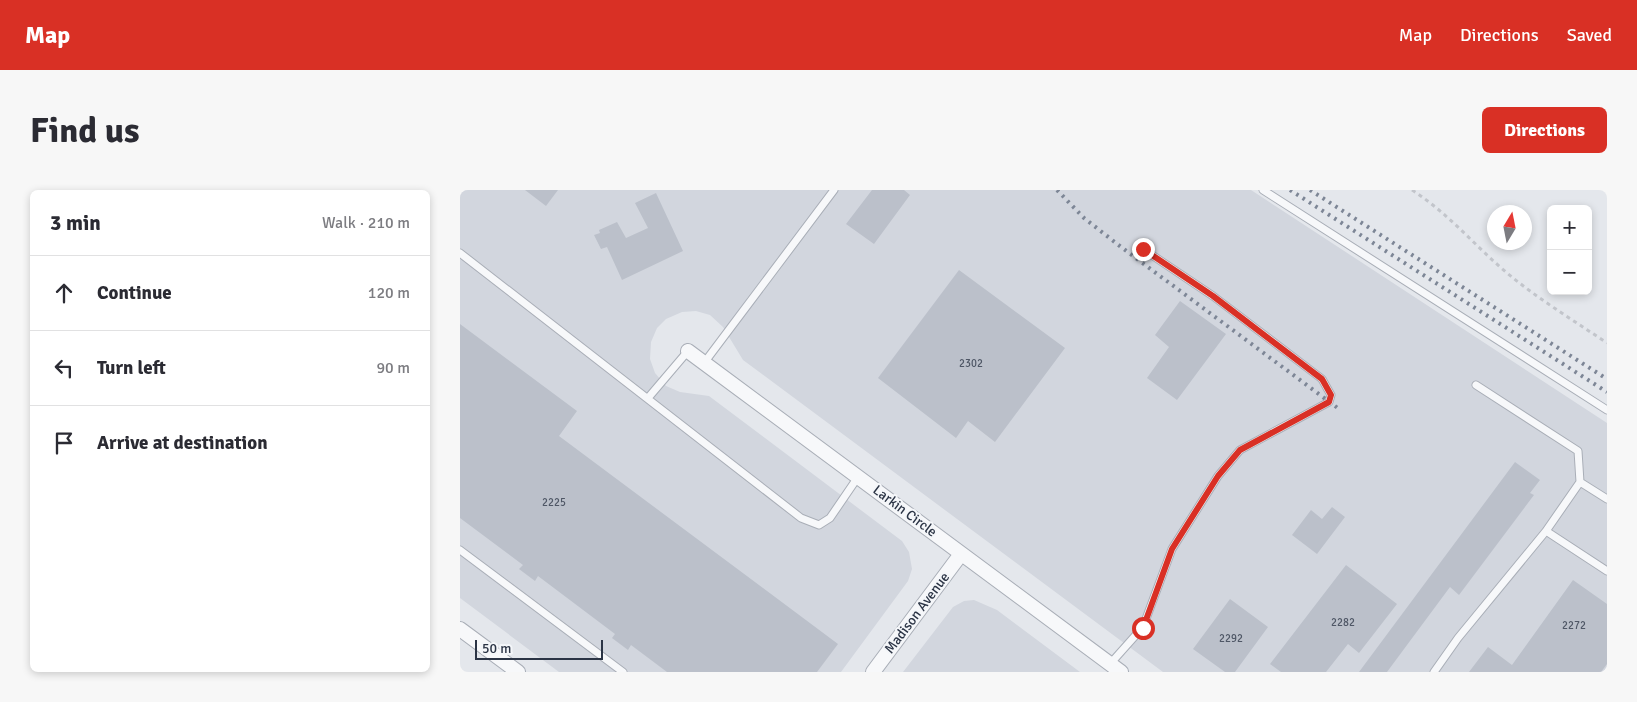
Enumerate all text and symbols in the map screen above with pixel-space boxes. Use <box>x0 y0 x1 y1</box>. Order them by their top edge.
text: Map <box>25 20 70 50</box>
text: Map <box>1399 24 1432 46</box>
text: Directions <box>1460 24 1539 46</box>
text: Saved <box>1567 24 1612 46</box>
button: Directions <box>1482 107 1607 153</box>
text: Find us <box>30 109 140 152</box>
north arrow <box>1487 205 1532 250</box>
map controls <box>1547 205 1592 295</box>
button: + <box>1547 205 1592 250</box>
text: 3 min <box>50 210 101 236</box>
text: Walk · 210 m <box>322 213 410 233</box>
route end <box>1132 238 1155 261</box>
button: − <box>1547 250 1592 295</box>
icon: ahead <box>50 279 78 307</box>
text: Continue <box>97 281 172 305</box>
text: 120 m <box>368 283 410 303</box>
icon: left <box>50 354 78 382</box>
text: Turn left <box>97 356 166 380</box>
house number: 2302 <box>959 357 983 370</box>
text: 90 m <box>376 358 410 378</box>
icon: arrive <box>50 429 78 457</box>
text: Arrive at destination <box>97 431 268 455</box>
street label: Larkin Circle <box>870 481 940 541</box>
house number: 2225 <box>542 496 566 509</box>
street label: Madison Avenue <box>881 569 953 657</box>
house number: 2282 <box>1331 616 1355 629</box>
route start <box>1132 617 1155 640</box>
house number: 2272 <box>1562 619 1586 632</box>
house number: 2292 <box>1219 632 1243 645</box>
scale bar <box>475 637 602 660</box>
text: 50 m <box>482 640 511 657</box>

